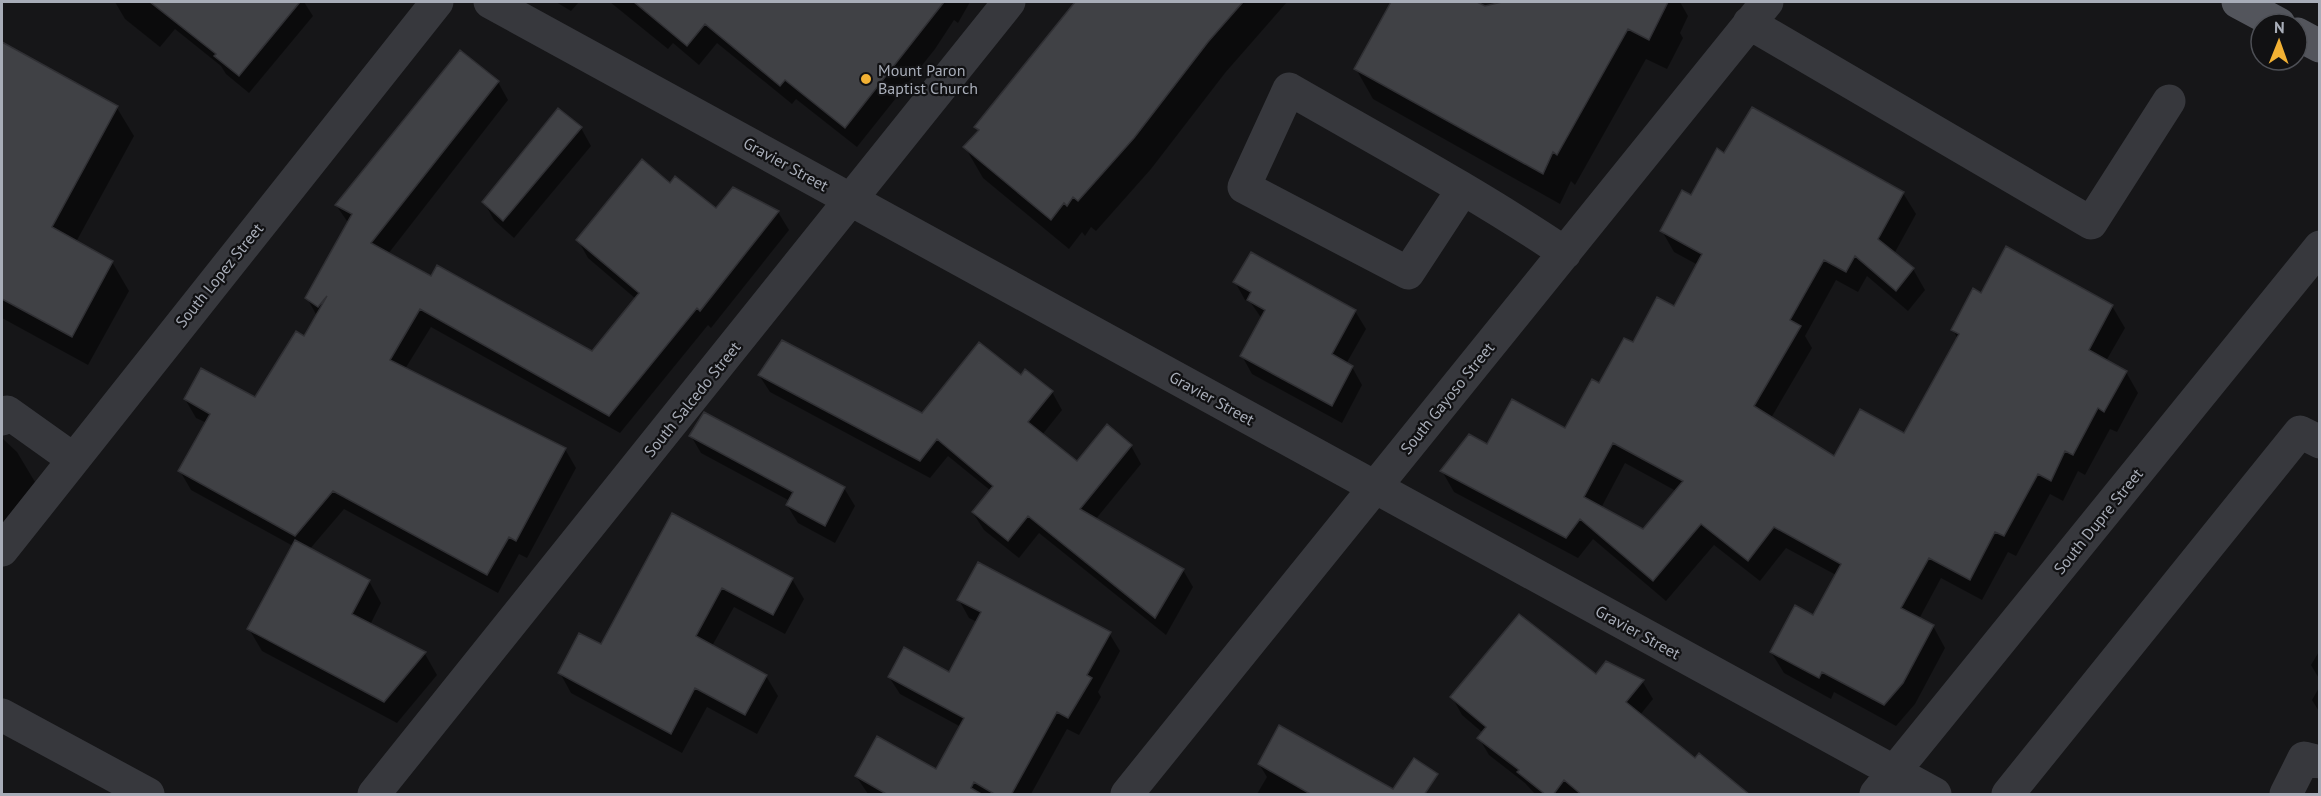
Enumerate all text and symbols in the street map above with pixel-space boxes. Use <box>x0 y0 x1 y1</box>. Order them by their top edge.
north arrow <box>2249 12 2309 72</box>
text: N <box>2274 17 2285 37</box>
place label: Mount Paron Baptist Church <box>878 60 978 98</box>
marker: Mount Paron Baptist Church <box>859 72 873 86</box>
street label: Gravier Street <box>740 132 832 196</box>
street label: South Lopez Street <box>171 218 268 331</box>
street label: South Salcedo Street <box>639 337 745 461</box>
street label: South Gayoso Street <box>1396 338 1499 458</box>
street label: Gravier Street <box>1166 366 1258 430</box>
street label: South Dupre Street <box>2049 464 2147 578</box>
street label: Gravier Street <box>1592 600 1684 664</box>

